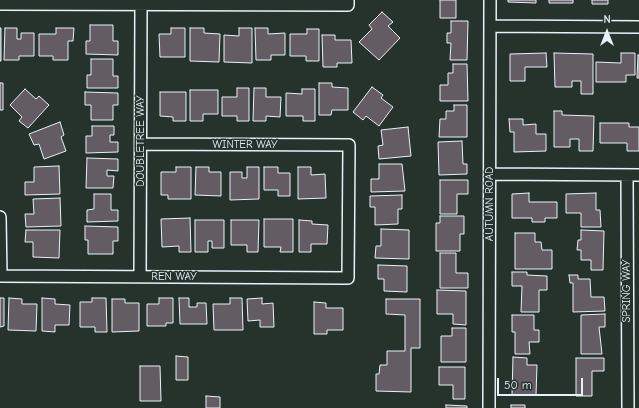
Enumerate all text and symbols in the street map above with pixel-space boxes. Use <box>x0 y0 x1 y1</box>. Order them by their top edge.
north arrow <box>587 12 627 52</box>
text: N <box>603 13 611 26</box>
street label: DOUBLETREE WAY <box>134 95 148 187</box>
street label: WINTER WAY <box>213 138 277 152</box>
street label: AUTUMN ROAD <box>483 167 497 241</box>
street label: SPRING WAY <box>620 259 634 323</box>
street label: REN WAY <box>151 270 197 284</box>
scale bar <box>499 370 585 396</box>
text: 50 m <box>504 378 532 392</box>

